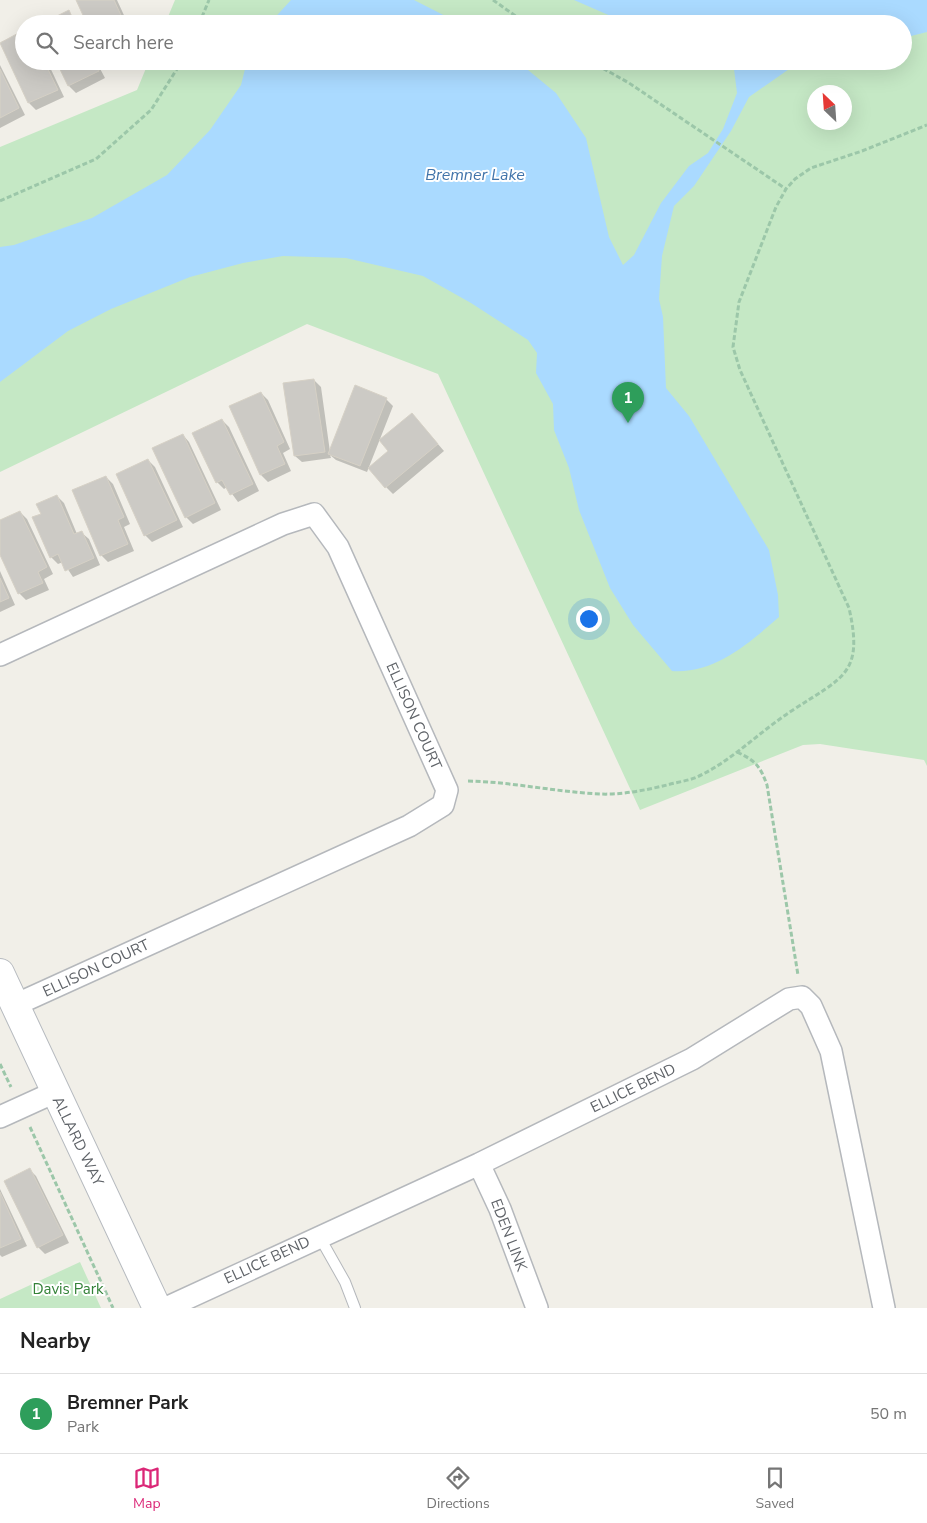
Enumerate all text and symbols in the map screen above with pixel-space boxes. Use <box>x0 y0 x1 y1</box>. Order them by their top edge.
search box <box>15 15 912 70</box>
icon: search <box>33 29 61 57</box>
text: Search here <box>73 30 174 56</box>
north arrow <box>807 85 852 130</box>
water label: Bremner Lake <box>425 164 525 186</box>
pin: 1 <box>612 382 644 423</box>
your location <box>576 606 602 632</box>
street label: ELLISON COURT <box>381 659 447 773</box>
street label: ELLISON COURT <box>39 935 153 1001</box>
street label: ELLICE BEND <box>587 1059 679 1117</box>
street label: ALLARD WAY <box>48 1093 109 1190</box>
street label: EDEN LINK <box>486 1196 532 1275</box>
street label: ELLICE BEND <box>221 1231 313 1289</box>
park label: Davis Park <box>32 1279 104 1299</box>
text: Nearby <box>20 1327 90 1355</box>
text: Bremner Park <box>67 1390 188 1416</box>
text: 1 <box>31 1403 41 1425</box>
text: 50 m <box>870 1403 907 1425</box>
text: Park <box>67 1416 99 1438</box>
tab: Map <box>133 1464 161 1513</box>
tab: Directions <box>427 1464 490 1513</box>
tab: Saved <box>755 1464 794 1513</box>

